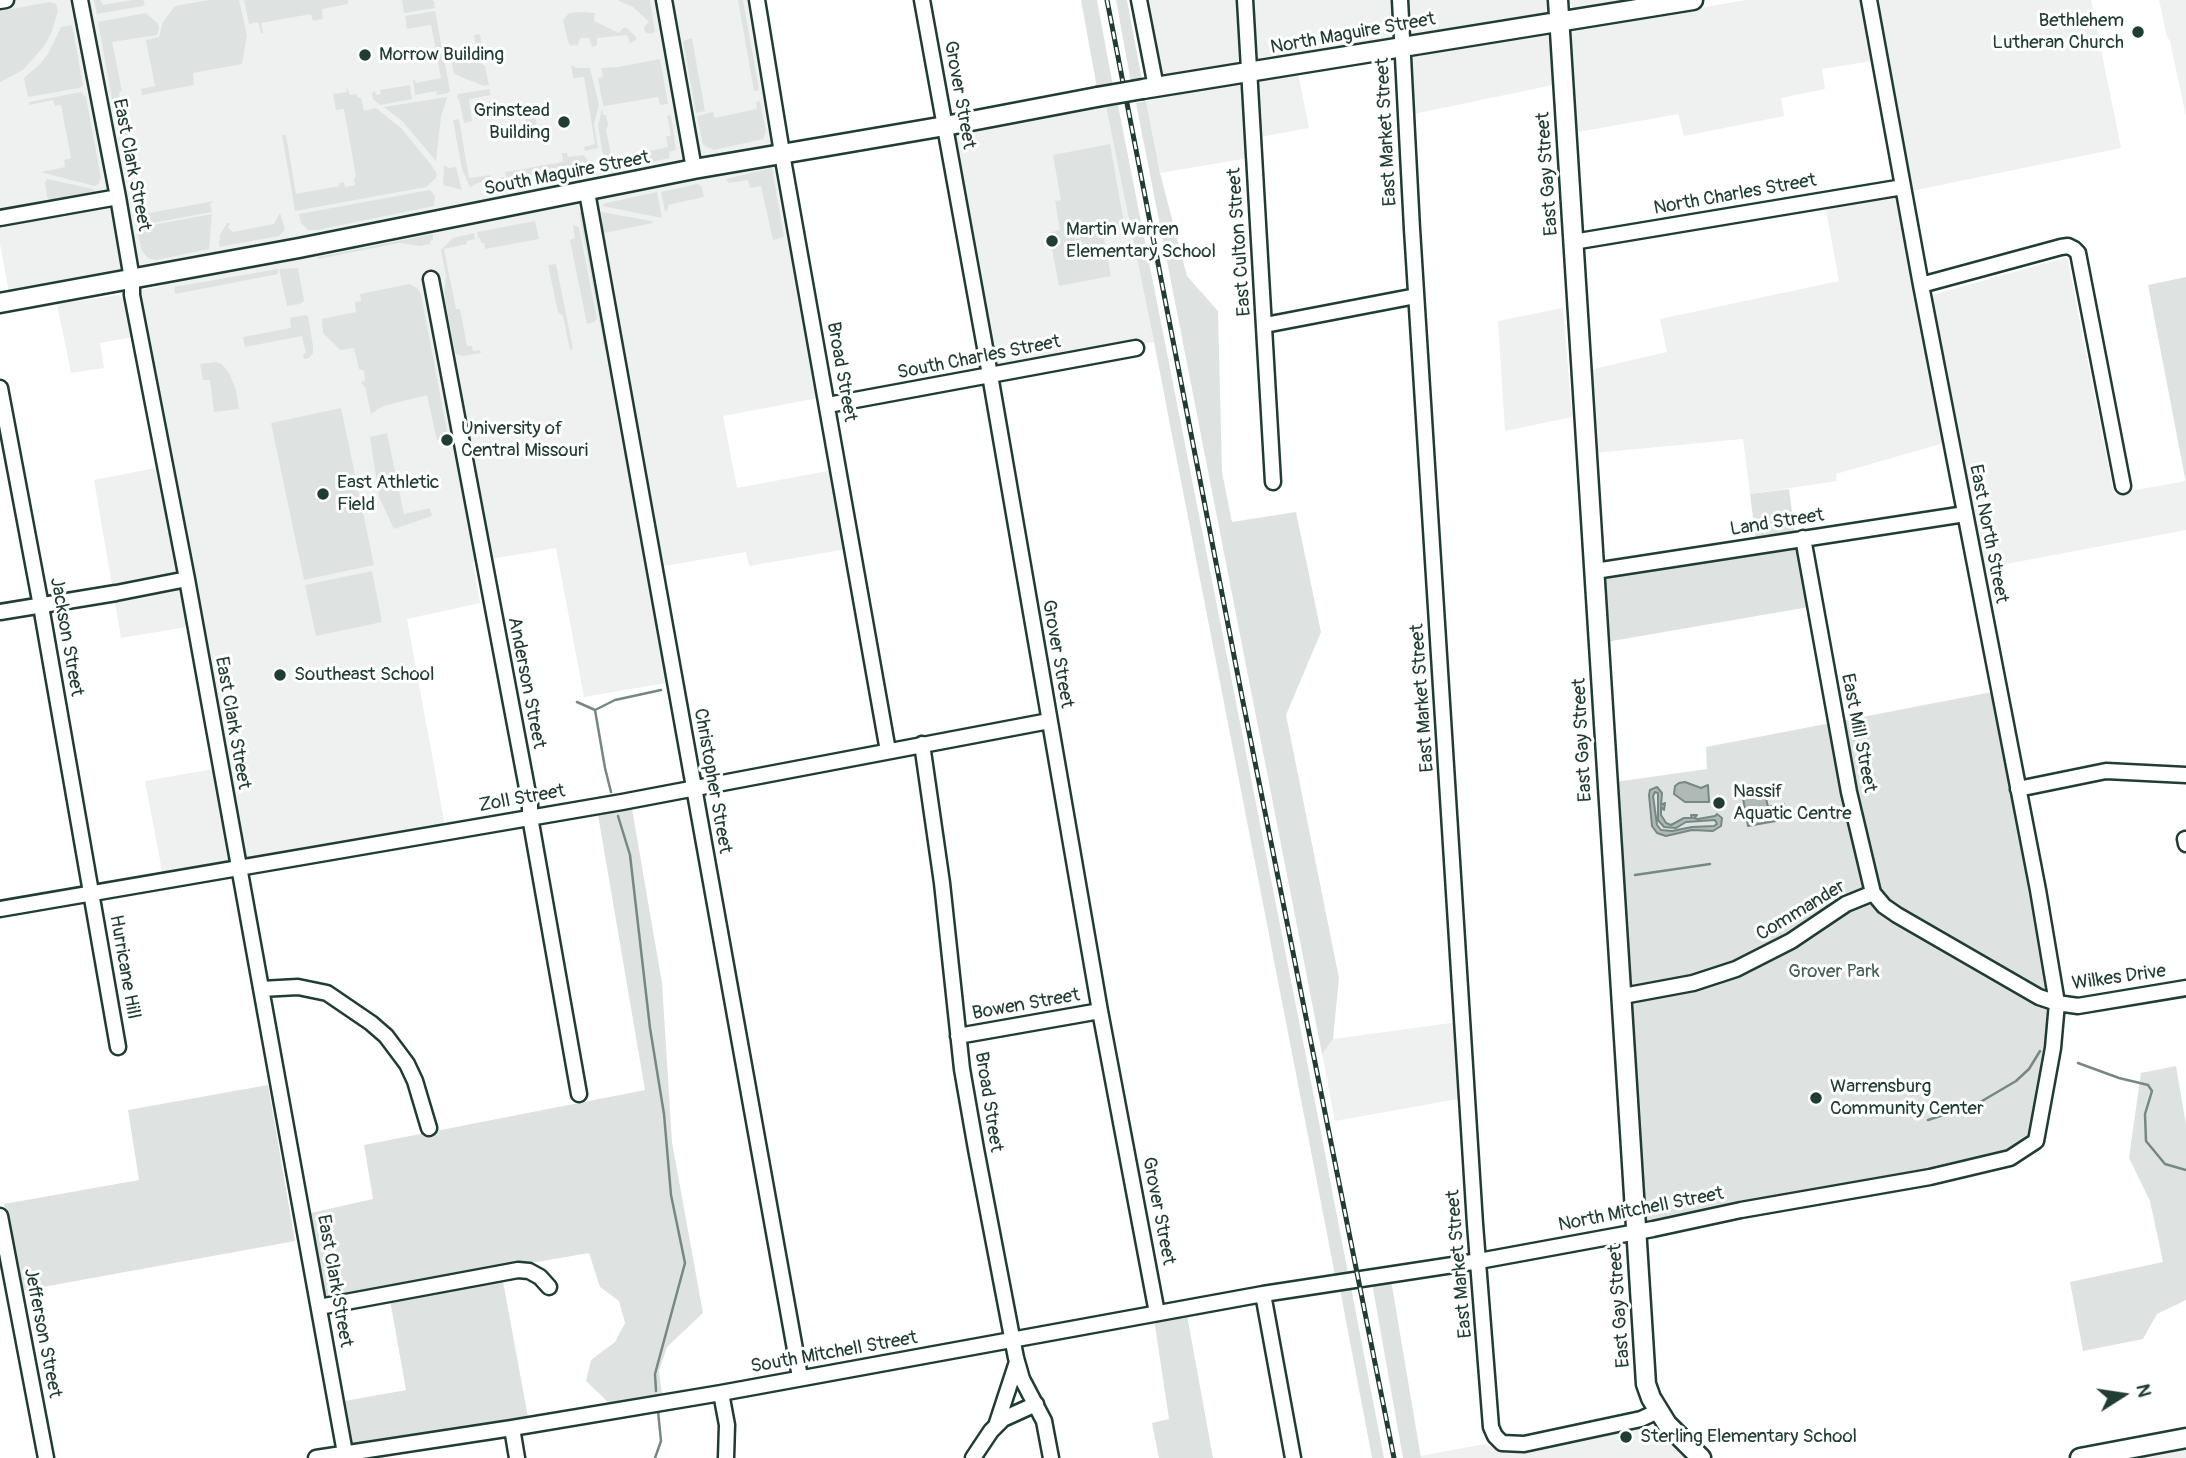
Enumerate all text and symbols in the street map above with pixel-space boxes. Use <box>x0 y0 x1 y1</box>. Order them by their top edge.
street label: North Maguire Street <box>1269 8 1437 60</box>
place label: Bethlehem Lutheran Church <box>1992 10 2124 54</box>
marker: Bethlehem Lutheran Church <box>2130 24 2146 40</box>
street label: Grover Street <box>938 39 980 151</box>
place label: Morrow Building <box>379 44 504 66</box>
marker: Morrow Building <box>357 47 373 63</box>
street label: East Market Street <box>1372 57 1402 207</box>
street label: East Clark Street <box>107 97 155 233</box>
place label: Grinstead Building <box>473 100 550 144</box>
street label: East Gay Street <box>1532 111 1564 237</box>
marker: Grinstead Building <box>556 114 572 130</box>
street label: South Maguire Street <box>482 147 652 201</box>
street label: East Culton Street <box>1223 167 1257 317</box>
street label: North Charles Street <box>1652 169 1818 221</box>
place label: Martin Warren Elementary School <box>1066 219 1216 263</box>
marker: Martin Warren Elementary School <box>1044 233 1060 249</box>
street label: Broad Street <box>821 320 861 424</box>
street label: South Charles Street <box>895 331 1063 385</box>
place label: University of Central Missouri <box>461 418 588 462</box>
marker: University of Central Missouri <box>439 432 455 448</box>
street label: East North Street <box>1963 463 2013 605</box>
place label: East Athletic Field <box>337 472 439 516</box>
marker: East Athletic Field <box>315 486 331 502</box>
street label: Land Street <box>1728 504 1826 542</box>
street label: Jackson Street <box>44 576 88 698</box>
street label: Grover Street <box>1036 598 1078 710</box>
street label: Anderson Street <box>502 615 550 751</box>
street label: East Market Street <box>1406 623 1440 773</box>
street label: East Clark Street <box>209 655 255 791</box>
place label: Southeast School <box>294 664 434 686</box>
marker: Southeast School <box>272 667 288 683</box>
street label: East Mill Street <box>1835 672 1881 794</box>
street label: East Gay Street <box>1568 677 1598 803</box>
street label: Christopher Street <box>688 707 736 855</box>
street label: Zoll Street <box>477 780 567 818</box>
place label: Nassif Aquatic Centre <box>1733 781 1852 825</box>
marker: Nassif Aquatic Centre <box>1711 795 1727 811</box>
street label: Commander <box>1752 876 1850 946</box>
street label: Hurricane Hill <box>104 913 144 1021</box>
street label: Wilkes Drive <box>2071 960 2167 996</box>
park label: Grover Park <box>1788 961 1880 983</box>
street label: Bowen Street <box>970 984 1082 1026</box>
street label: Broad Street <box>969 1050 1007 1154</box>
place label: Warrensburg Community Center <box>1830 1076 1984 1120</box>
marker: Warrensburg Community Center <box>1808 1090 1824 1106</box>
street label: Grover Street <box>1136 1155 1180 1267</box>
street label: North Mitchell Street <box>1556 1183 1726 1237</box>
street label: East Market Street <box>1442 1189 1478 1339</box>
street label: East Clark Street <box>311 1213 357 1349</box>
street label: East Gay Street <box>1604 1243 1636 1369</box>
street label: Jefferson Street <box>18 1266 66 1400</box>
street label: South Mitchell Street <box>749 1327 919 1379</box>
north arrow <box>2088 1360 2158 1430</box>
text: N <box>2130 1382 2157 1399</box>
place label: Sterling Elementary School <box>1640 1426 1857 1448</box>
marker: Sterling Elementary School <box>1618 1429 1634 1445</box>

